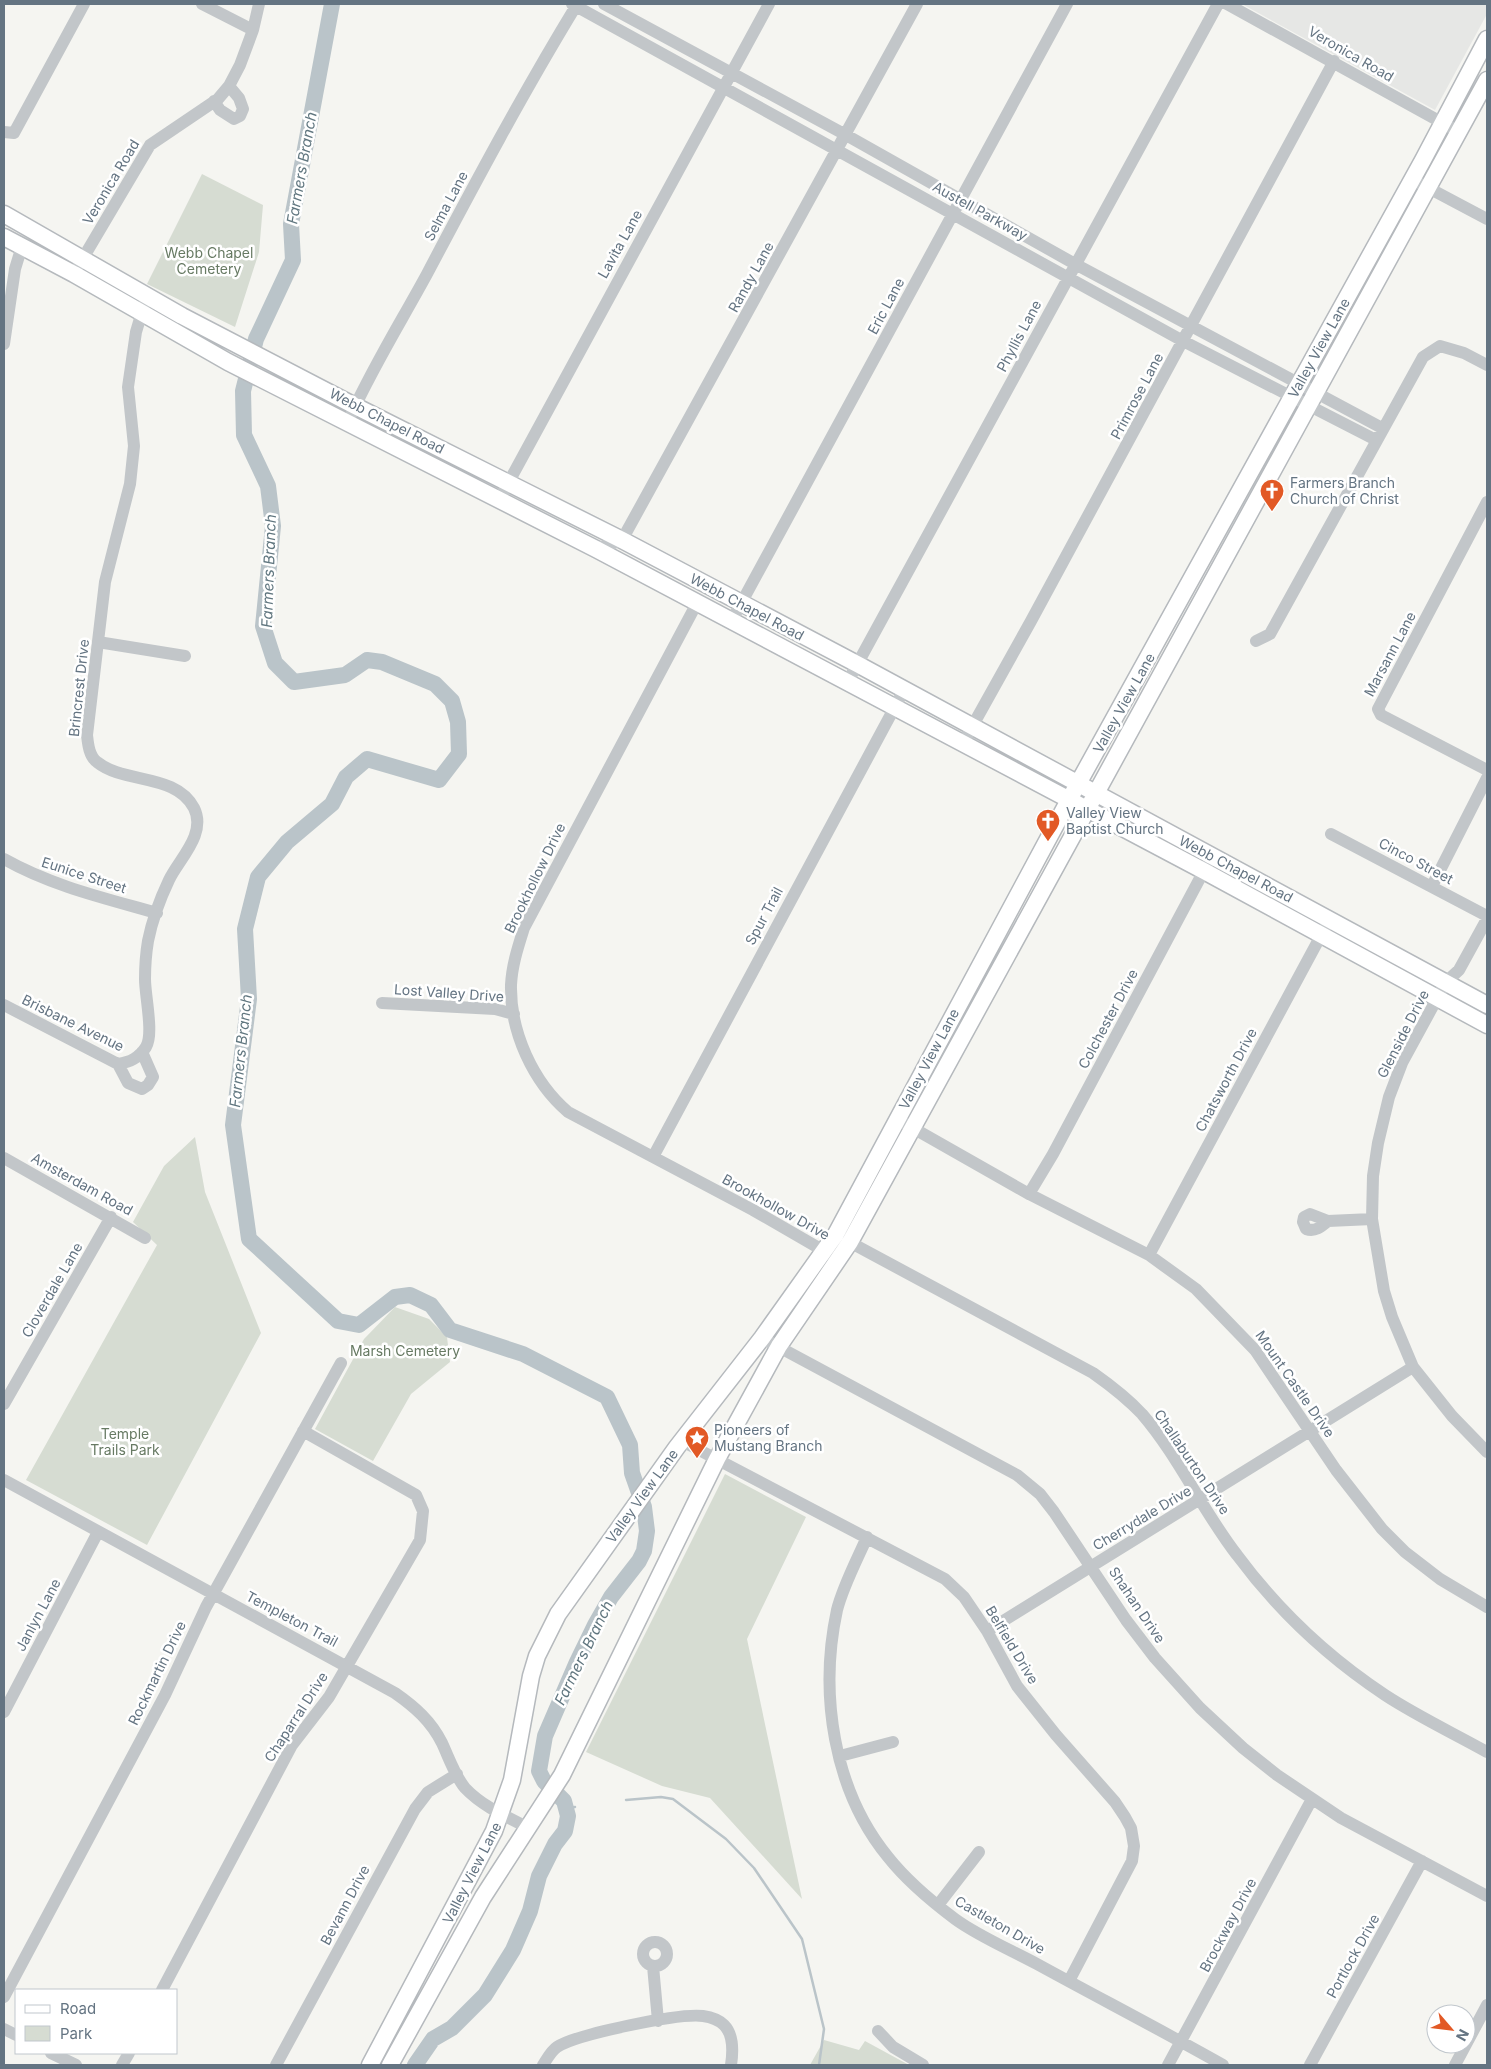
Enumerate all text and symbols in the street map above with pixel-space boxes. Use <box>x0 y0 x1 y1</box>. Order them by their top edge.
street label: Veronica Road <box>1305 22 1397 85</box>
water label: Farmers Branch <box>282 110 321 226</box>
street label: Veronica Road <box>79 136 143 227</box>
street label: Selma Lane <box>420 168 471 244</box>
street label: Austell Parkway <box>930 178 1031 244</box>
street label: Lavita Lane <box>594 207 645 281</box>
street label: Randy Lane <box>724 239 777 315</box>
park label: Webb Chapel Cemetery <box>165 244 253 277</box>
street label: Eric Lane <box>864 275 907 337</box>
street label: Valley View Lane <box>1284 295 1353 401</box>
street label: Phyllis Lane <box>993 297 1045 374</box>
street label: Primrose Lane <box>1107 350 1166 442</box>
street label: Webb Chapel Road <box>327 384 447 457</box>
place label: Farmers Branch Church of Christ <box>1290 474 1399 507</box>
church icon: Farmers Branch Church of Christ <box>1259 478 1285 512</box>
water label: Farmers Branch <box>257 514 280 628</box>
street label: Webb Chapel Road <box>687 569 807 644</box>
street label: Marsann Lane <box>1360 608 1419 699</box>
street label: Brincrest Drive <box>65 638 92 738</box>
street label: Valley View Lane <box>1089 650 1158 756</box>
place label: Valley View Baptist Church <box>1066 804 1164 837</box>
church icon: Valley View Baptist Church <box>1035 808 1061 842</box>
street label: Brookhollow Drive <box>501 820 569 936</box>
street label: Webb Chapel Road <box>1176 831 1296 906</box>
street label: Cinco Street <box>1376 834 1457 887</box>
street label: Eunice Street <box>40 853 129 896</box>
street label: Spur Trail <box>741 884 786 948</box>
street label: Colchester Drive <box>1074 966 1141 1071</box>
street label: Lost Valley Drive <box>393 980 505 1005</box>
street label: Glenside Drive <box>1373 987 1432 1081</box>
street label: Brisbane Avenue <box>19 990 127 1055</box>
water label: Farmers Branch <box>225 993 256 1108</box>
street label: Valley View Lane <box>895 1005 962 1112</box>
street label: Chatsworth Drive <box>1191 1025 1260 1134</box>
street label: Amsterdam Road <box>29 1149 136 1218</box>
street label: Brookhollow Drive <box>719 1170 833 1243</box>
street label: Cloverdale Lane <box>18 1239 86 1340</box>
street label: Mount Castle Drive <box>1252 1327 1339 1440</box>
park label: Marsh Cemetery <box>350 1342 460 1359</box>
street label: Challaburton Drive <box>1151 1406 1234 1518</box>
place label: Pioneers of Mustang Branch <box>714 1421 822 1454</box>
park label: Temple Trails Park <box>90 1425 160 1458</box>
place icon: Pioneers of Mustang Branch <box>684 1425 710 1459</box>
street label: Valley View Lane <box>602 1445 681 1546</box>
street label: Cherrydale Drive <box>1089 1481 1194 1554</box>
street label: Shahan Drive <box>1106 1563 1169 1646</box>
street label: Janlyn Lane <box>11 1576 64 1654</box>
street label: Templeton Trail <box>243 1587 341 1650</box>
water label: Farmers Branch <box>550 1597 617 1708</box>
street label: Belfield Drive <box>982 1603 1042 1687</box>
street label: Rockmartin Drive <box>124 1618 189 1727</box>
street label: Chaparral Drive <box>260 1669 331 1765</box>
street label: Valley View Lane <box>439 1819 505 1926</box>
street label: Bevann Drive <box>316 1862 373 1948</box>
street label: Brockway Drive <box>1196 1875 1259 1975</box>
street label: Castleton Drive <box>952 1892 1048 1957</box>
street label: Portlock Drive <box>1322 1911 1383 2001</box>
legend <box>15 1989 178 2054</box>
text: Road <box>60 1999 96 2018</box>
north arrow <box>1426 2004 1476 2054</box>
text: Park <box>60 2024 93 2043</box>
text: N <box>1453 2027 1473 2044</box>

